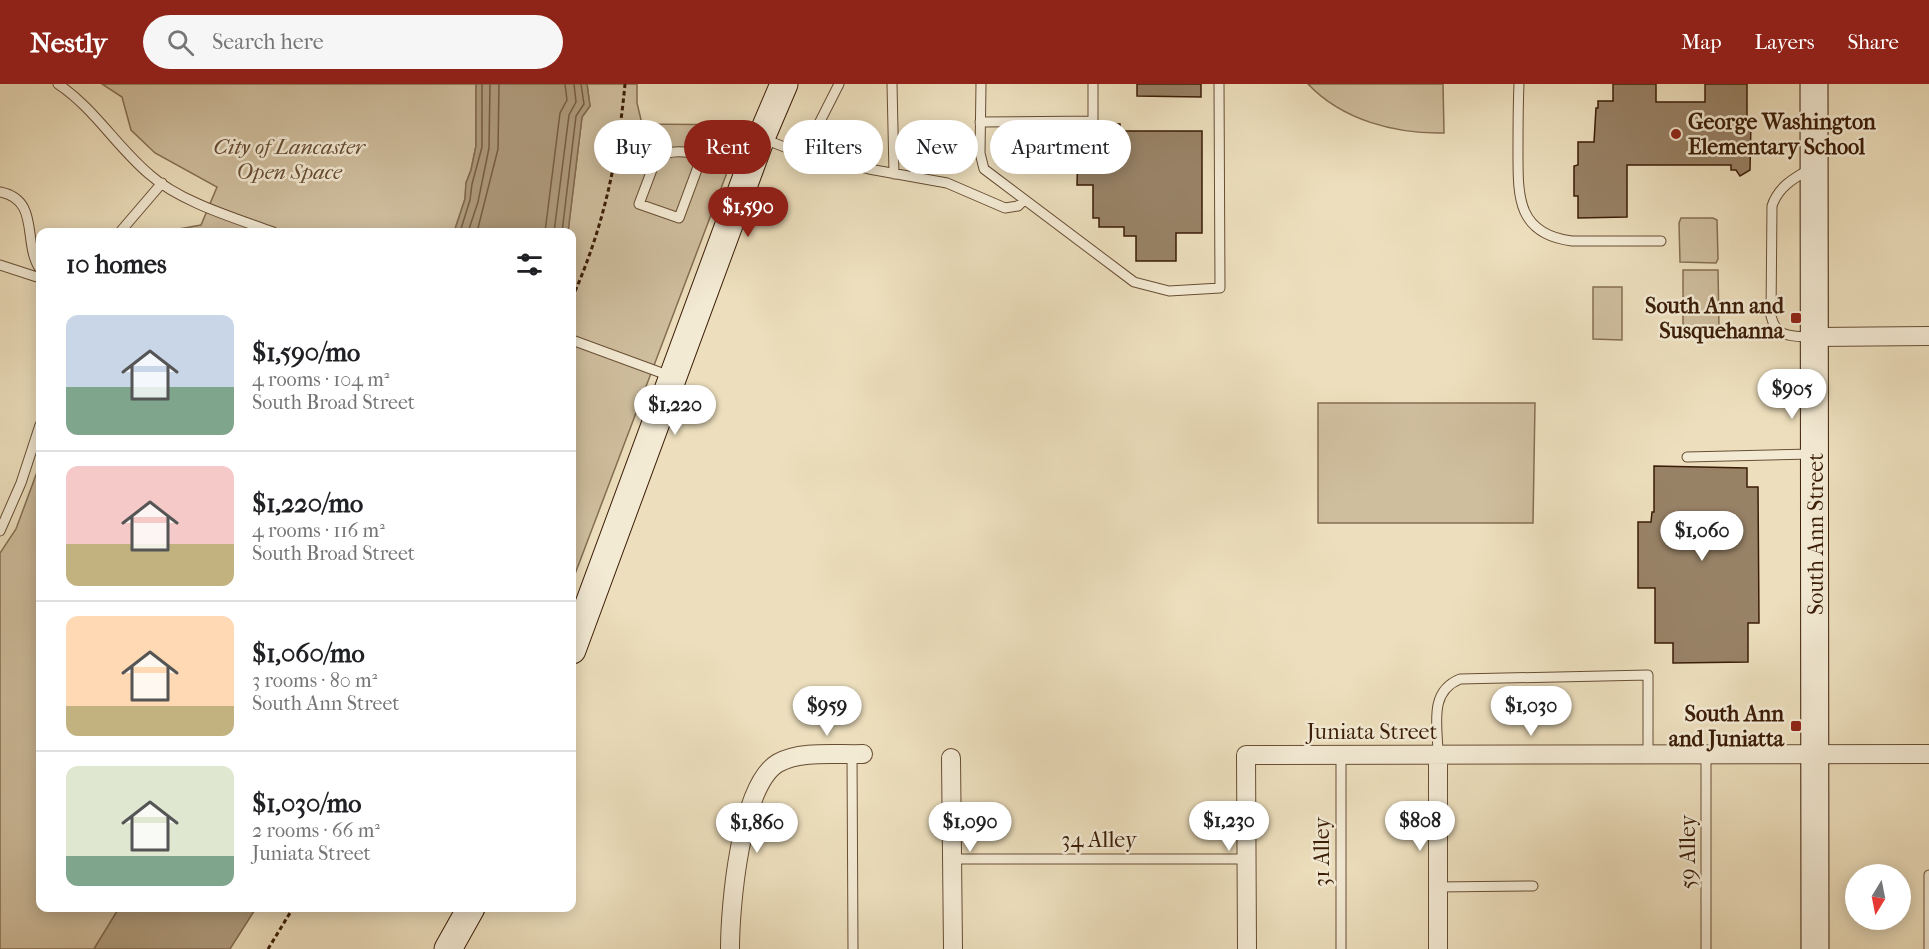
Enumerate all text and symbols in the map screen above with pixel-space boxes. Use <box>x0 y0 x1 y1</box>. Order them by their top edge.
search box <box>143 15 563 69</box>
text: Nestly <box>30 26 107 59</box>
icon: search <box>164 26 197 59</box>
text: Search here <box>212 29 324 55</box>
text: Map <box>1681 30 1722 54</box>
text: Layers <box>1755 30 1814 54</box>
text: Share <box>1847 30 1899 54</box>
place label: George Washington Elementary School <box>1688 109 1876 160</box>
chip: Buy <box>594 120 672 174</box>
chip: Rent <box>684 120 771 174</box>
chip: Filters <box>783 120 883 174</box>
chip: New <box>895 120 978 174</box>
chip: Apartment <box>990 120 1131 174</box>
marker: George Washington Elementary School <box>1669 127 1683 141</box>
park label: City of Lancaster Open Space <box>213 134 367 185</box>
pin: $1,590 <box>699 187 797 238</box>
text: $1,590 <box>722 195 774 218</box>
icon: filters <box>513 248 546 281</box>
text: 10 homes <box>66 249 167 280</box>
place label: South Ann and Susquehanna <box>1645 293 1785 344</box>
marker: South Ann and Susquehanna <box>1789 311 1803 325</box>
text: $1,590/mo <box>252 337 360 368</box>
icon: home <box>114 339 186 411</box>
text: 4 rooms · 104 m² <box>252 368 390 391</box>
pin: $905 <box>1756 369 1828 420</box>
text: $905 <box>1771 377 1813 400</box>
pin: $1,220 <box>626 385 724 436</box>
text: South Broad Street <box>252 391 415 414</box>
text: $1,220 <box>648 393 702 416</box>
street label: South Ann Street <box>1803 453 1829 615</box>
text: $1,220/mo <box>252 488 363 519</box>
icon: home <box>114 490 186 562</box>
pin: $1,060 <box>1653 511 1751 562</box>
text: 4 rooms · 116 m² <box>252 519 385 542</box>
text: $1,060 <box>1674 519 1730 542</box>
text: South Broad Street <box>252 542 415 565</box>
text: $1,060/mo <box>252 638 365 669</box>
icon: home <box>114 640 186 712</box>
text: 3 rooms · 80 m² <box>252 669 377 692</box>
pin: $959 <box>791 686 863 737</box>
pin: $1,030 <box>1482 686 1580 737</box>
text: South Ann Street <box>252 692 399 715</box>
text: $959 <box>807 694 847 717</box>
text: $1,030 <box>1505 694 1557 717</box>
place label: South Ann and Juniatta <box>1669 701 1785 752</box>
street label: Juniata Street <box>1305 719 1437 745</box>
marker: South Ann and Juniatta <box>1789 719 1803 733</box>
text: $1,030/mo <box>252 788 361 819</box>
icon: home <box>114 790 186 862</box>
pin: $1,230 <box>1180 801 1278 852</box>
pin: $808 <box>1384 801 1456 852</box>
pin: $1,090 <box>921 802 1019 853</box>
pin: $1,860 <box>708 803 806 854</box>
text: $1,230 <box>1203 809 1255 832</box>
text: $808 <box>1399 809 1441 832</box>
text: $1,090 <box>943 810 997 833</box>
text: $1,860 <box>730 811 784 834</box>
street label: 59 Alley <box>1675 814 1701 889</box>
street label: 31 Alley <box>1309 816 1335 887</box>
text: 2 rooms · 66 m² <box>252 819 380 842</box>
street label: 34 Alley <box>1061 827 1138 853</box>
text: Juniata Street <box>252 842 371 865</box>
north arrow <box>1845 864 1911 930</box>
map controls <box>1845 864 1911 930</box>

